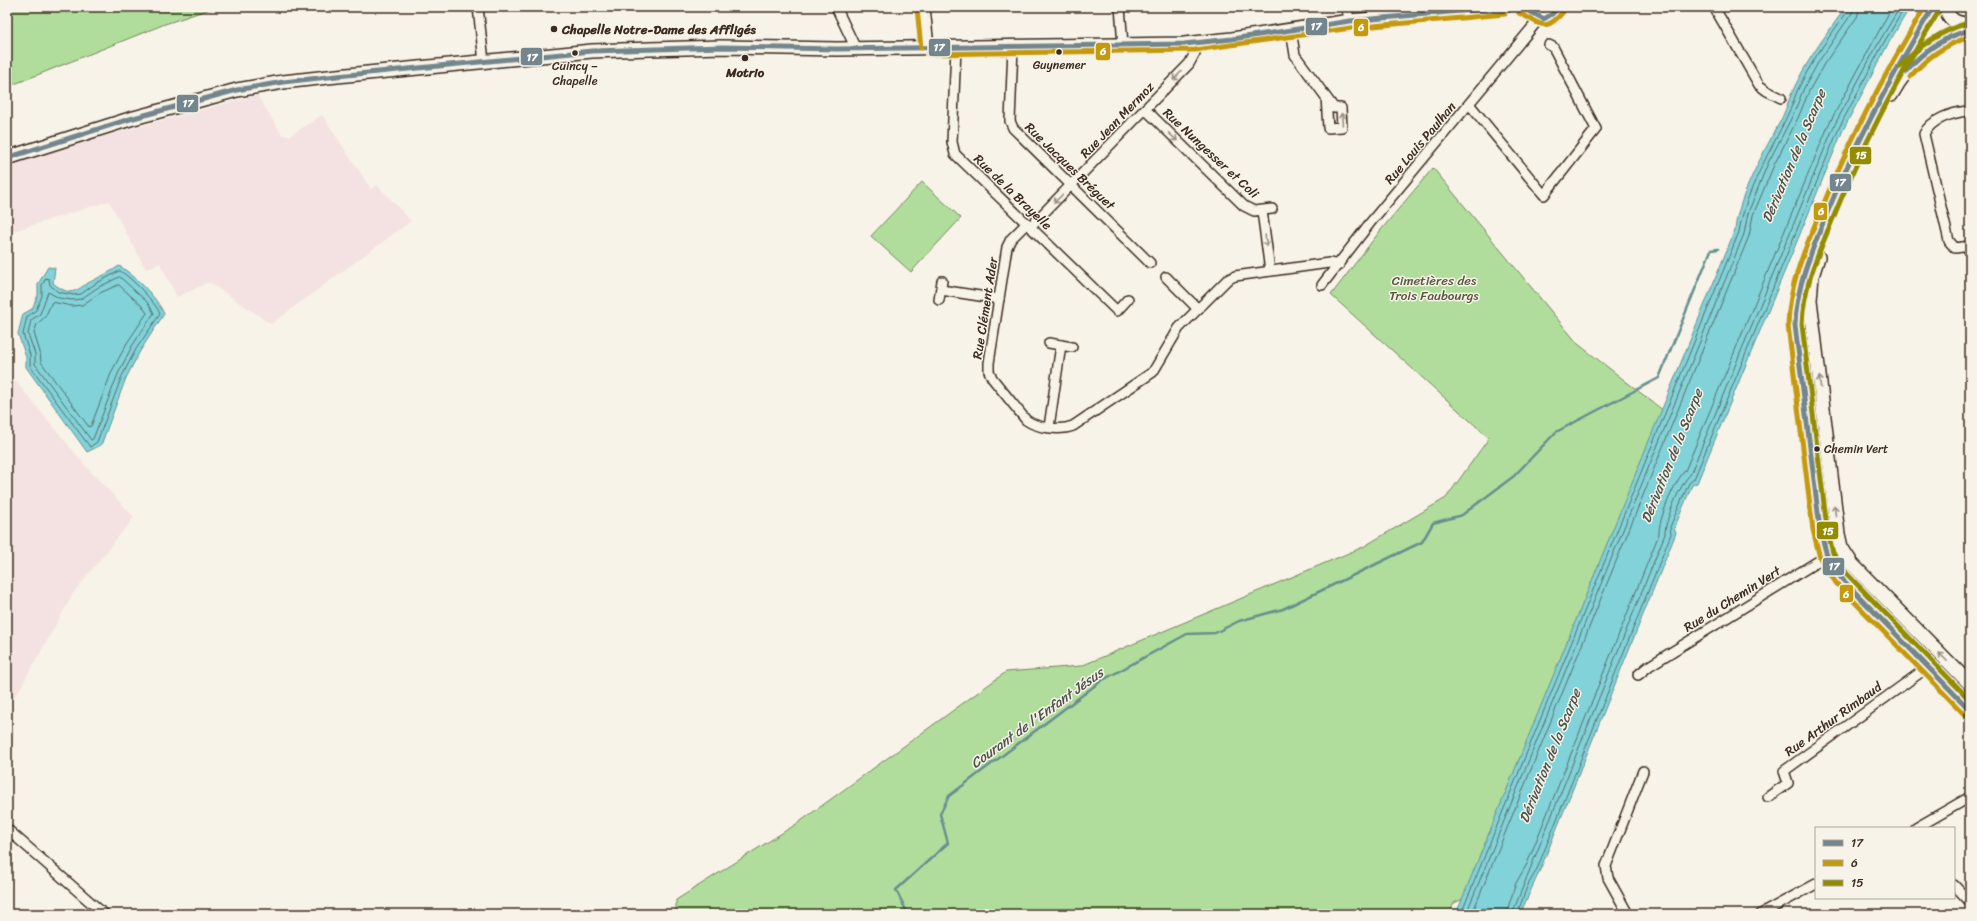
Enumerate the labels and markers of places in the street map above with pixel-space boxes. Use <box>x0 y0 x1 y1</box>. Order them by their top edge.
place label: Chapelle Notre-Dame des Affligés <box>561 18 757 41</box>
marker: Chapelle Notre-Dame des Affligés <box>549 24 559 34</box>
marker: Guynemer <box>1054 47 1064 57</box>
marker: Cuincy – Chapelle <box>570 48 580 58</box>
marker: Motrio <box>740 53 750 63</box>
place label: Guynemer <box>1033 54 1086 76</box>
place label: Cuincy – Chapelle <box>552 55 598 92</box>
place label: Motrio <box>725 61 765 84</box>
place label: Chemin Vert <box>1824 438 1888 460</box>
marker: Chemin Vert <box>1812 444 1822 454</box>

